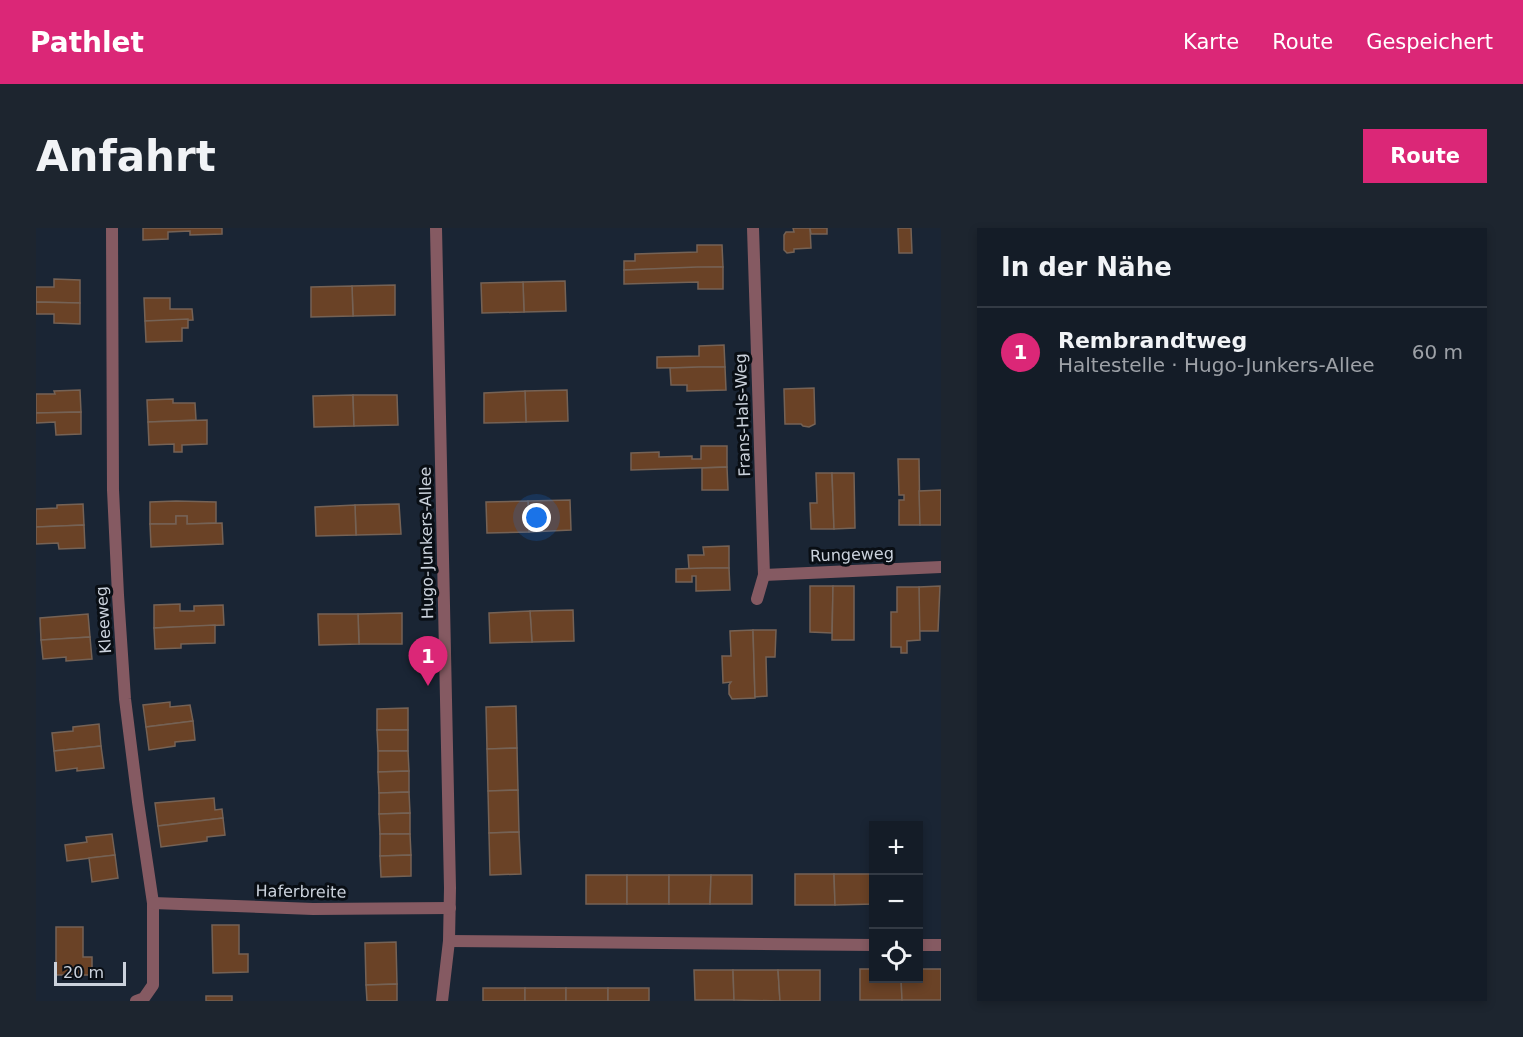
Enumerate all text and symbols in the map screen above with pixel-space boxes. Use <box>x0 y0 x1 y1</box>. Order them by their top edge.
text: Pathlet <box>30 26 144 59</box>
text: Karte <box>1183 30 1239 54</box>
text: Route <box>1272 30 1333 54</box>
text: Gespeichert <box>1366 30 1493 54</box>
button: Route <box>1363 129 1487 183</box>
text: Anfahrt <box>36 132 216 181</box>
text: In der Nähe <box>1001 252 1172 282</box>
text: Rembrandtweg <box>1058 328 1247 353</box>
text: 1 <box>1014 340 1027 364</box>
text: 60 m <box>1412 340 1463 364</box>
street label: Frans-Hals-Weg <box>731 353 754 477</box>
text: Haltestelle · Hugo-Junkers-Allee <box>1058 353 1375 377</box>
street label: Hugo-Junkers-Allee <box>416 467 437 619</box>
your location <box>522 503 551 532</box>
street label: Rungeweg <box>810 544 894 565</box>
street label: Kleeweg <box>92 586 115 654</box>
pin: 1 <box>408 636 448 686</box>
map controls <box>869 821 923 983</box>
button: + <box>869 821 923 875</box>
button: − <box>869 875 923 929</box>
street label: Haferbreite <box>255 881 346 902</box>
button: locate <box>869 929 923 983</box>
scale bar <box>54 959 126 986</box>
text: 20 m <box>63 963 104 982</box>

